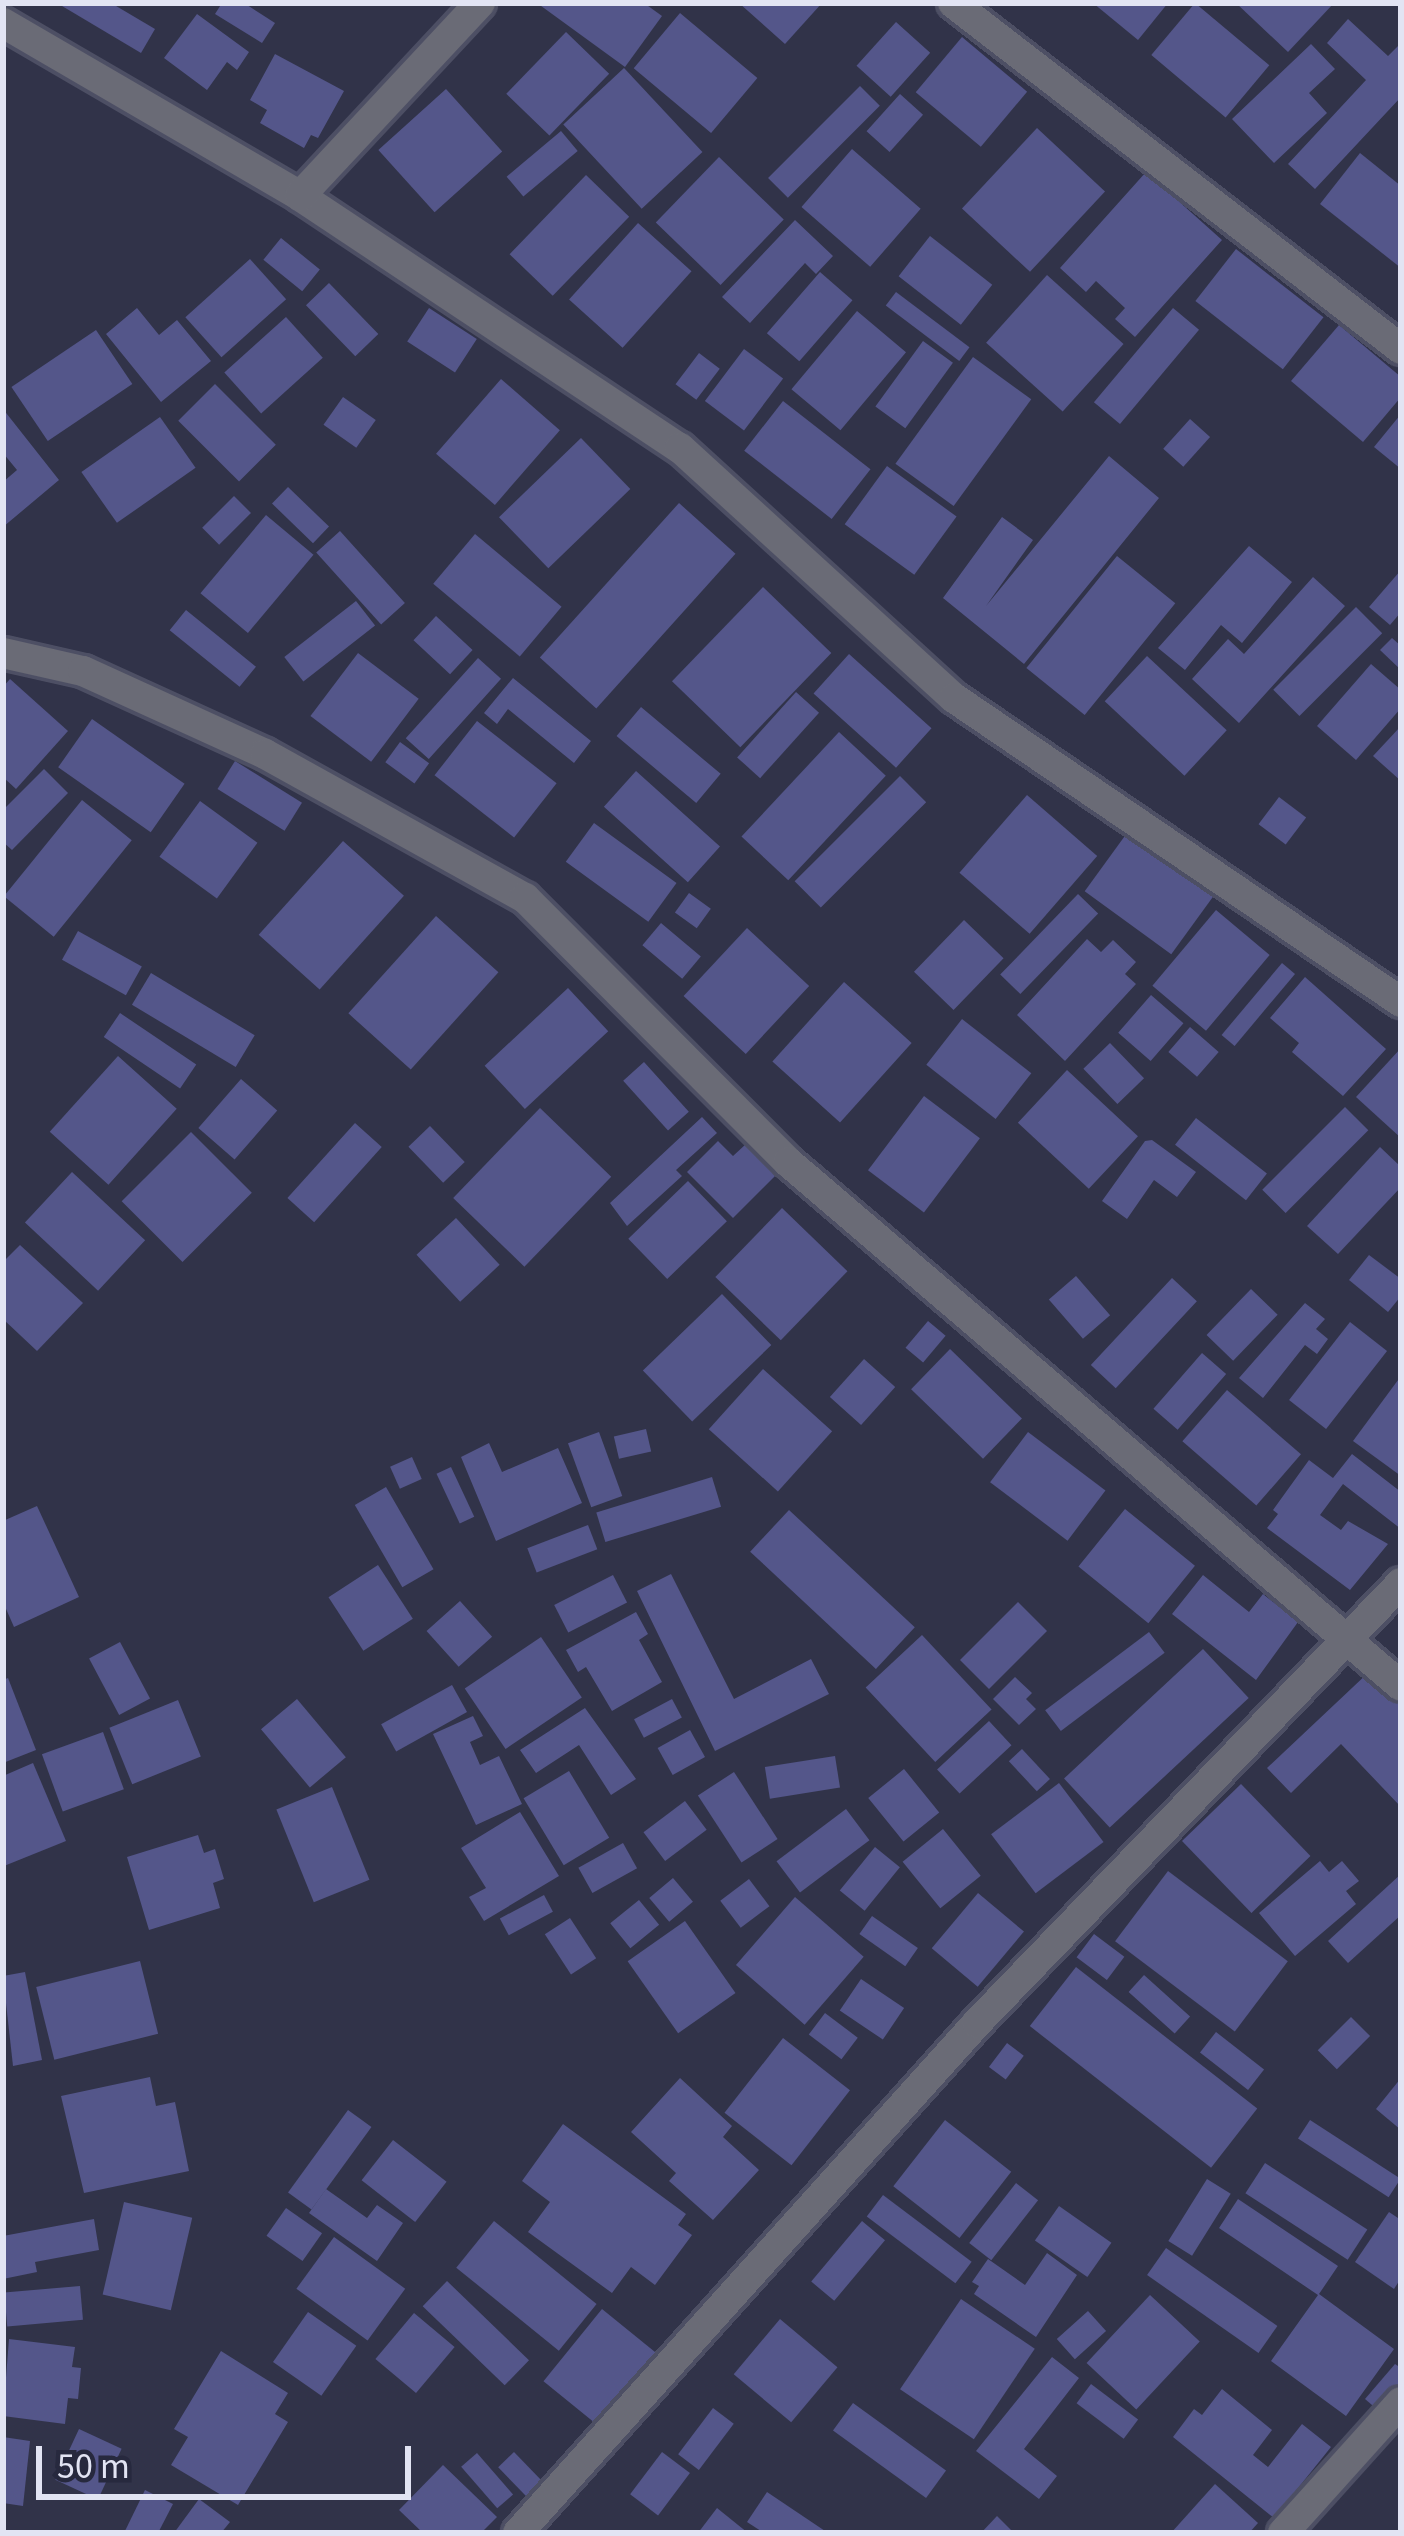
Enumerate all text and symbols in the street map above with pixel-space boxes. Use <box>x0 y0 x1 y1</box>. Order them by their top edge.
scale bar <box>42 2422 417 2496</box>
text: 50 m <box>57 2441 130 2492</box>

